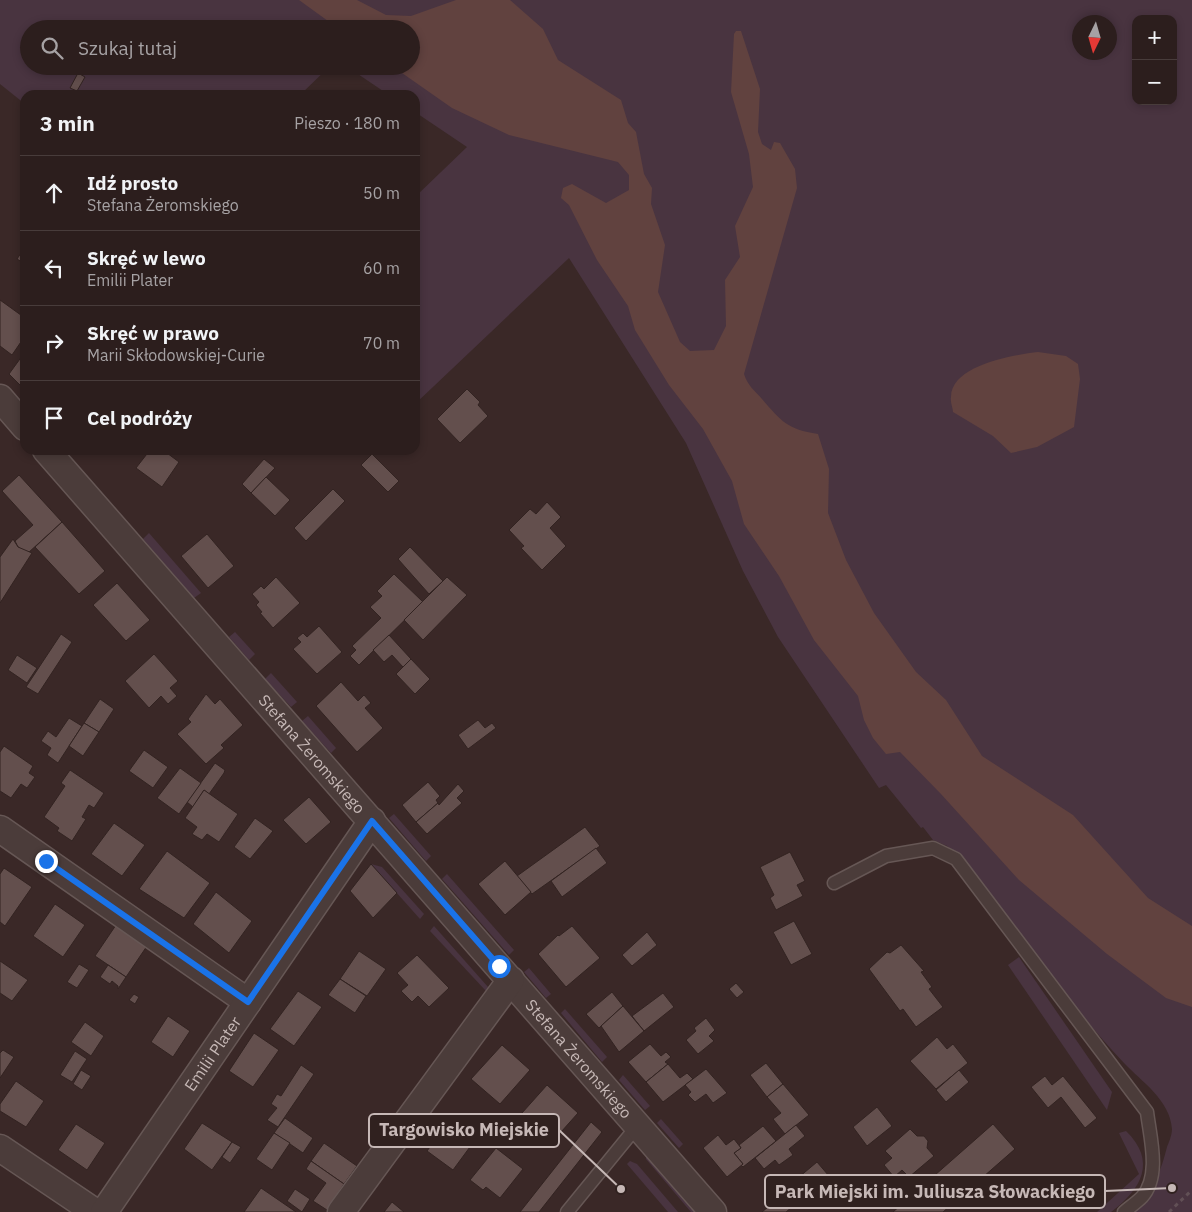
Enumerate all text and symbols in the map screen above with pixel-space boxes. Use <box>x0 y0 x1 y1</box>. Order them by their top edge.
north arrow <box>1072 15 1117 60</box>
map controls <box>1132 15 1177 105</box>
button: + <box>1132 15 1177 60</box>
search box <box>20 20 420 75</box>
icon: search <box>38 34 66 62</box>
text: Szukaj tutaj <box>78 36 177 60</box>
button: − <box>1132 60 1177 105</box>
text: 3 min <box>40 109 95 137</box>
text: Pieszo · 180 m <box>294 113 400 133</box>
text: Idź prosto <box>87 171 178 195</box>
icon: ahead <box>40 179 68 207</box>
text: 50 m <box>363 183 400 203</box>
text: Stefana Żeromskiego <box>87 195 239 215</box>
text: Skręć w lewo <box>87 246 206 270</box>
icon: left <box>40 254 68 282</box>
text: 60 m <box>363 258 400 278</box>
text: Emilii Plater <box>87 270 173 290</box>
text: Skręć w prawo <box>87 321 219 345</box>
icon: right <box>40 329 68 357</box>
text: 70 m <box>363 333 400 353</box>
text: Marii Skłodowskiej-Curie <box>87 345 265 365</box>
icon: arrive <box>40 404 68 432</box>
text: Cel podróży <box>87 406 192 430</box>
street label: Stefana Żeromskiego <box>255 690 370 818</box>
route end <box>35 850 58 873</box>
route start <box>488 955 511 978</box>
street label: Stefana Żeromskiego <box>521 995 636 1123</box>
street label: Emilii Plater <box>180 1012 245 1095</box>
callout: Targowisko Miejskie <box>369 1114 559 1147</box>
text: Targowisko Miejskie <box>379 1118 549 1141</box>
callout: Park Miejski im. Juliusza Słowackiego <box>765 1175 1105 1208</box>
text: Park Miejski im. Juliusza Słowackiego <box>775 1180 1095 1203</box>

